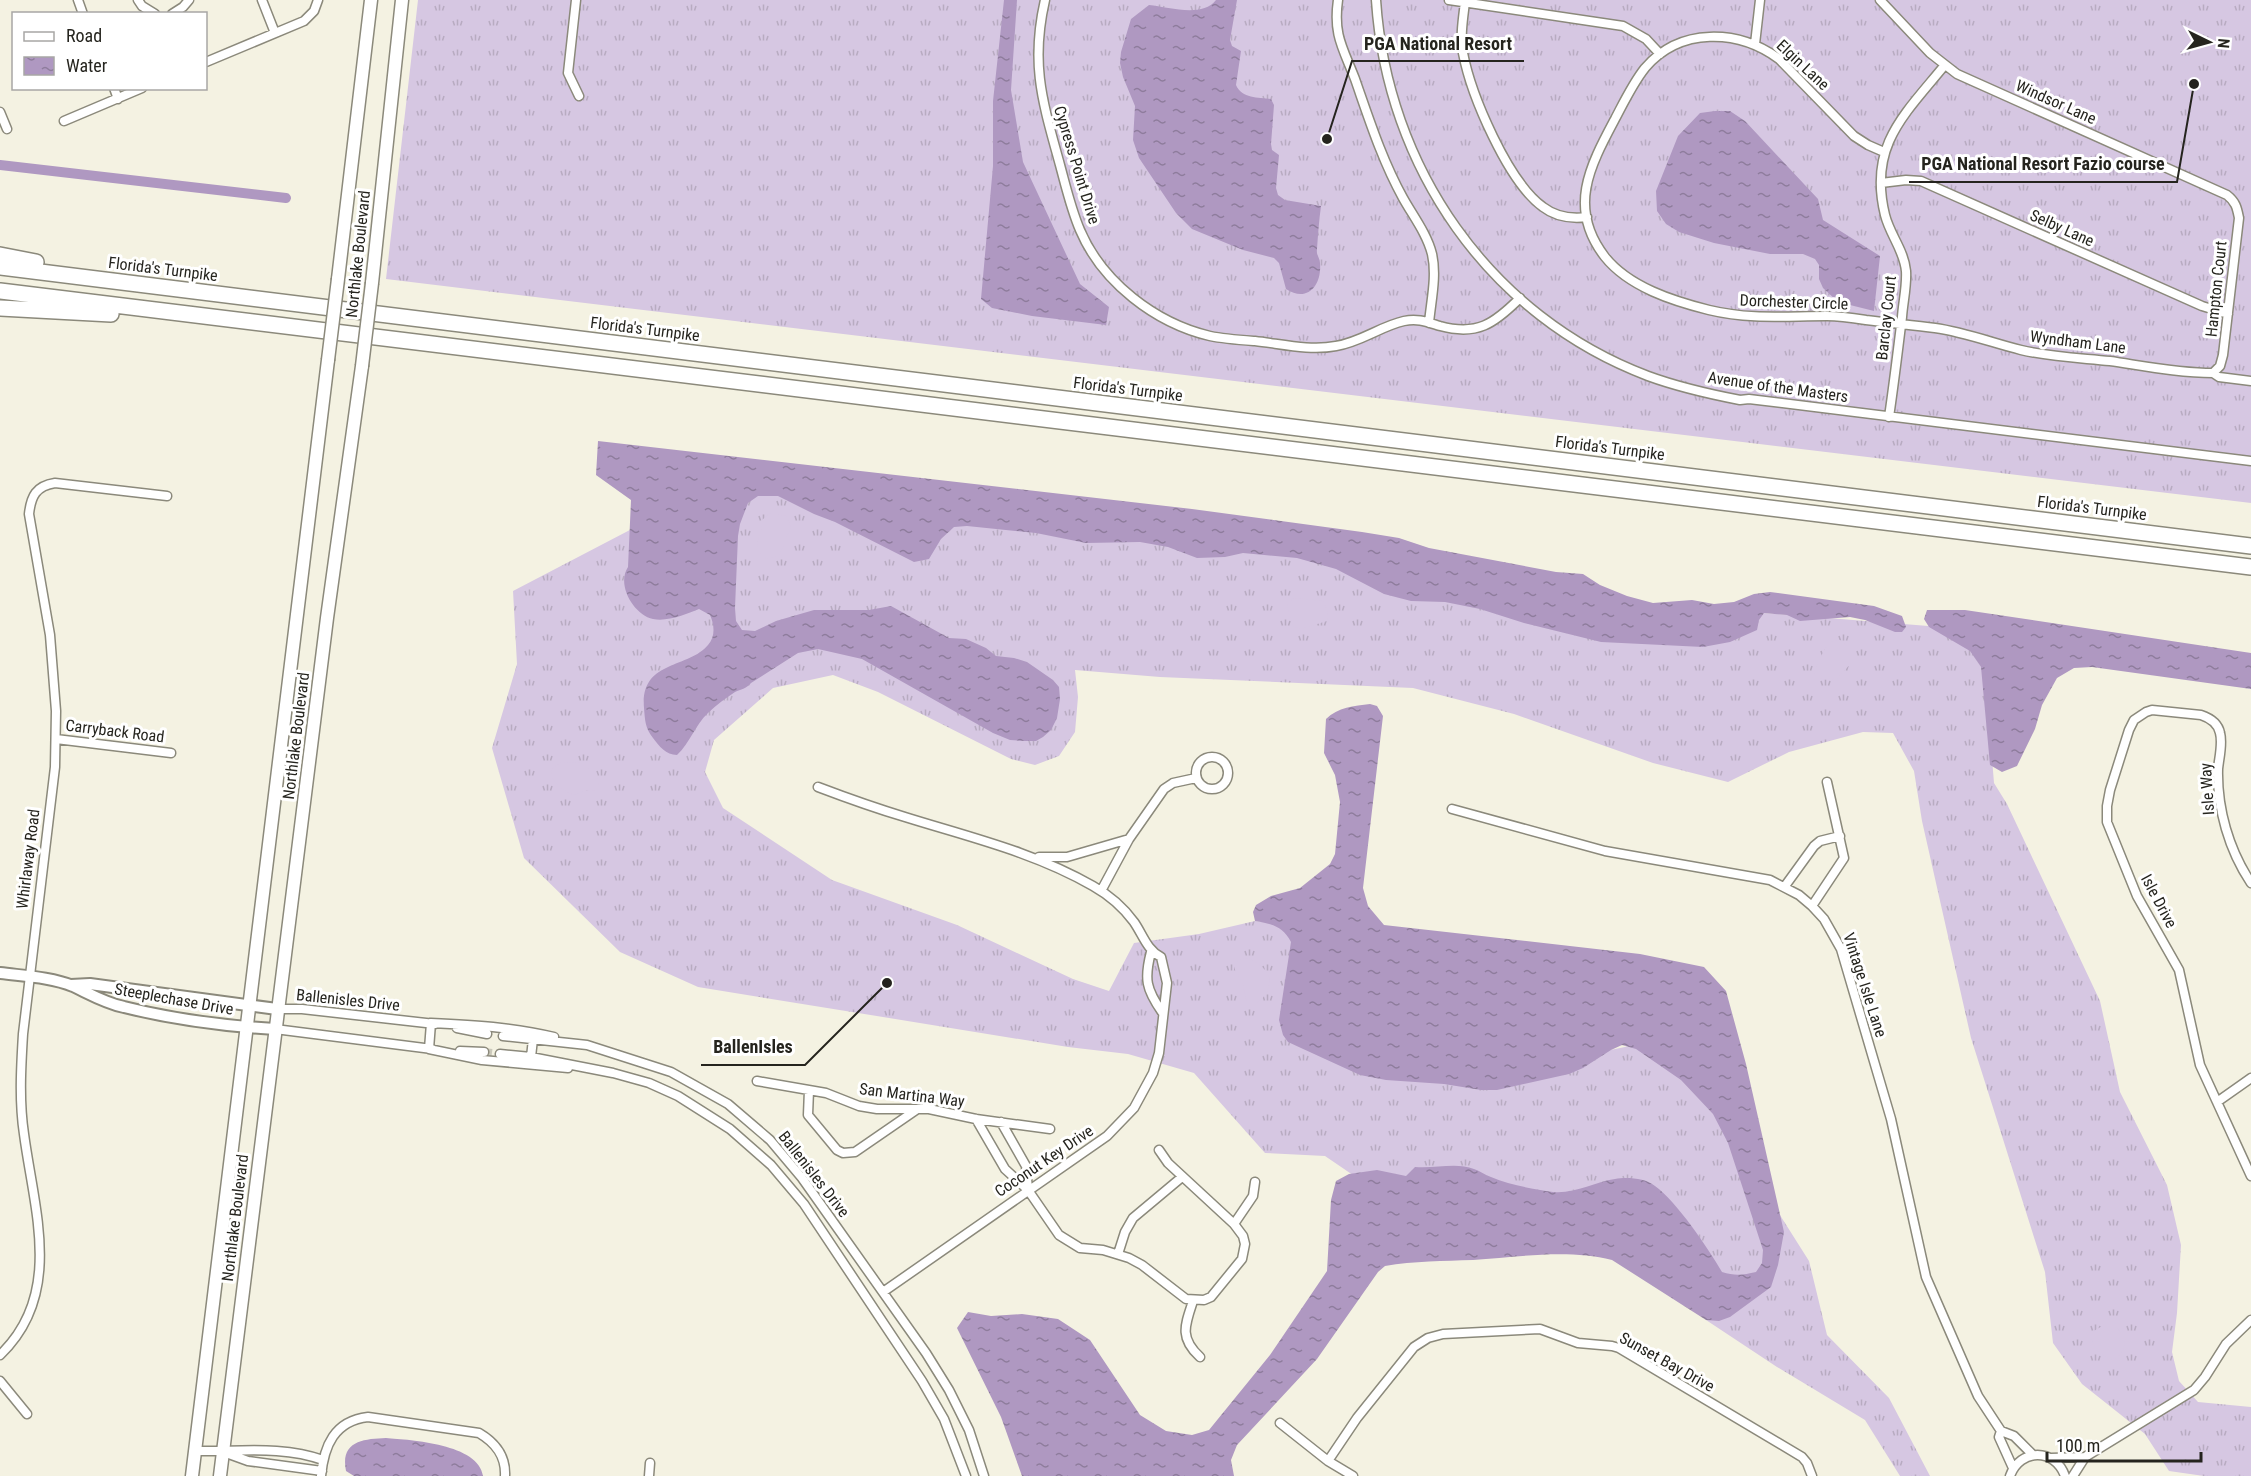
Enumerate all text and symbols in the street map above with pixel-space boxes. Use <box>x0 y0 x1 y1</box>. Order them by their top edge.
legend <box>12 12 207 90</box>
north arrow <box>2179 12 2239 72</box>
text: Road <box>66 25 102 46</box>
callout: PGA National Resort <box>1352 25 1524 61</box>
text: PGA National Resort <box>1364 33 1512 54</box>
street label: Elgin Lane <box>1773 36 1833 94</box>
text: N <box>2214 38 2233 49</box>
text: Water <box>66 55 108 76</box>
street label: Windsor Lane <box>2013 76 2099 128</box>
street label: Cypress Point Drive <box>1050 104 1104 226</box>
callout: PGA National Resort Fazio course <box>1909 146 2177 182</box>
text: PGA National Resort Fazio course <box>1921 153 2165 174</box>
street label: Northlake Boulevard <box>342 189 374 319</box>
street label: Selby Lane <box>2027 205 2097 251</box>
street label: Hampton Court <box>2202 240 2231 338</box>
street label: Florida's Turnpike <box>107 253 219 285</box>
street label: Barclay Court <box>1872 275 1900 361</box>
street label: Dorchester Circle <box>1739 291 1849 313</box>
street label: Florida's Turnpike <box>589 313 701 345</box>
street label: Wyndham Lane <box>2029 327 2127 357</box>
street label: Avenue of the Masters <box>1707 368 1849 406</box>
street label: Florida's Turnpike <box>1072 373 1184 405</box>
street label: Florida's Turnpike <box>1554 432 1666 464</box>
street label: Florida's Turnpike <box>2036 492 2148 524</box>
street label: Northlake Boulevard <box>279 671 313 801</box>
street label: Carryback Road <box>65 716 165 746</box>
street label: Isle Way <box>2196 762 2218 816</box>
street label: Whirlaway Road <box>12 808 44 910</box>
street label: Isle Drive <box>2137 871 2181 931</box>
street label: Vintage Isle Lane <box>1839 930 1891 1040</box>
street label: Steeplechase Drive <box>113 979 235 1019</box>
street label: Ballenisles Drive <box>295 985 401 1015</box>
callout: BallenIsles <box>701 1029 805 1065</box>
text: BallenIsles <box>713 1036 793 1057</box>
street label: San Martina Way <box>858 1079 966 1111</box>
street label: Coconut Key Drive <box>991 1121 1097 1201</box>
street label: Ballenisles Drive <box>774 1127 854 1221</box>
street label: Northlake Boulevard <box>218 1153 252 1283</box>
street label: Sunset Bay Drive <box>1616 1328 1718 1396</box>
scale bar <box>2047 1425 2202 1463</box>
text: 100 m <box>2056 1435 2100 1456</box>

